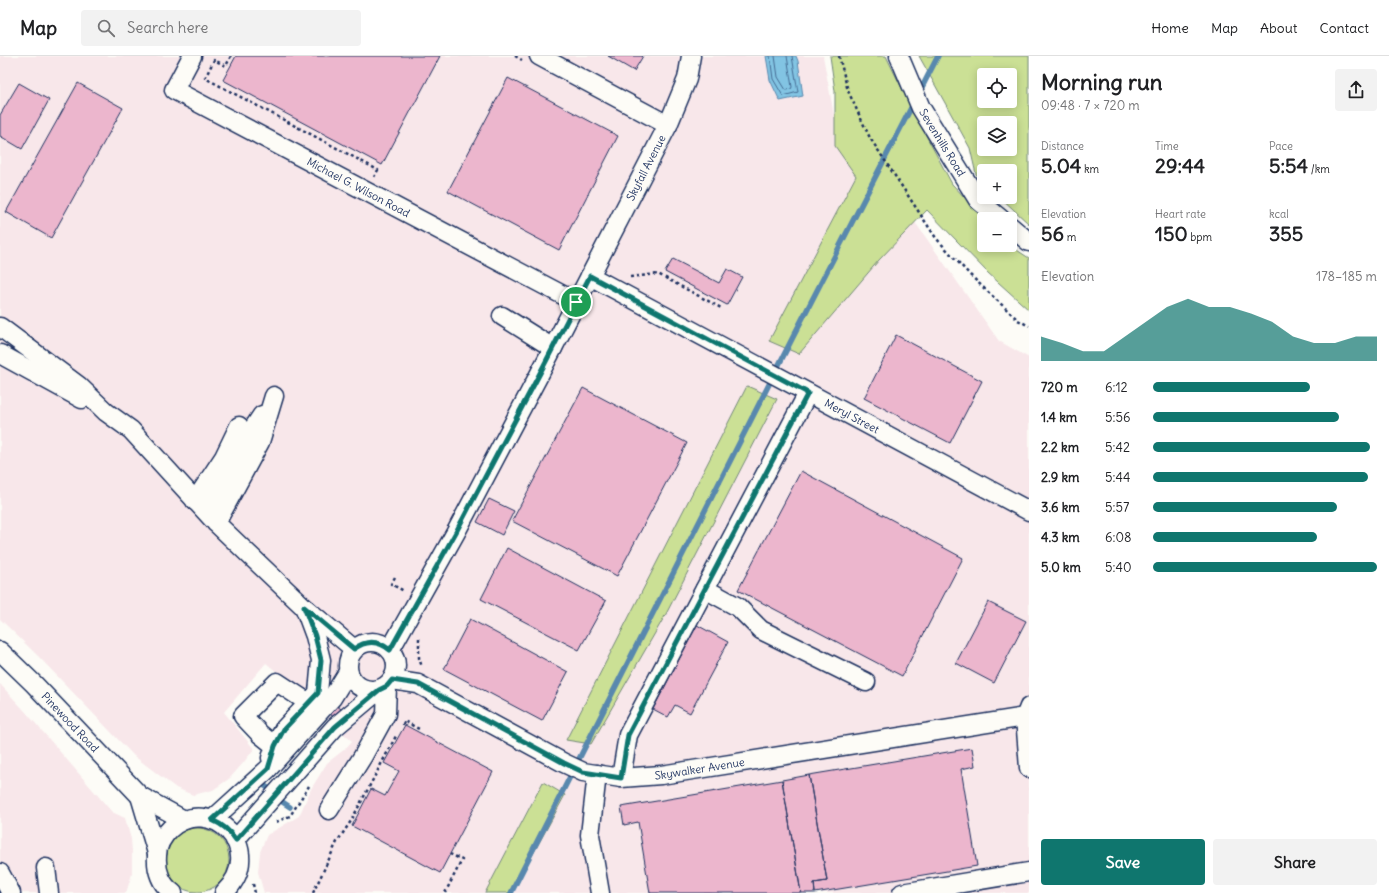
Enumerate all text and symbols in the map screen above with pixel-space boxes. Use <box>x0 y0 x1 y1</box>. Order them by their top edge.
search box <box>81 10 361 46</box>
text: Map <box>20 16 57 40</box>
icon: search <box>95 17 117 39</box>
text: Search here <box>127 18 208 37</box>
text: Home <box>1151 19 1189 37</box>
text: Map <box>1211 19 1238 37</box>
text: About <box>1260 19 1298 37</box>
text: Contact <box>1320 19 1369 37</box>
map controls <box>977 68 1017 252</box>
button: locate <box>977 68 1017 108</box>
text: Morning run <box>1041 68 1163 96</box>
button: share <box>1335 69 1377 111</box>
text: 09:48 · 7 × 720 m <box>1041 97 1140 114</box>
street label: Sevenhills Road <box>916 106 969 179</box>
button: layers <box>977 116 1017 156</box>
street label: Skyfall Avenue <box>623 132 669 203</box>
text: Distance <box>1041 139 1084 153</box>
text: Time <box>1155 139 1179 153</box>
text: Pace <box>1269 139 1293 153</box>
text: 5.04 <box>1041 153 1081 178</box>
text: 29:44 <box>1155 153 1205 178</box>
text: 5:54 <box>1269 153 1308 178</box>
street label: Michael G. Wilson Road <box>305 154 413 220</box>
text: km <box>1081 162 1099 176</box>
text: /km <box>1308 162 1330 176</box>
button: + <box>977 164 1017 204</box>
text: Elevation <box>1041 207 1086 221</box>
text: Heart rate <box>1155 207 1206 221</box>
text: kcal <box>1269 207 1289 221</box>
button: − <box>977 212 1017 252</box>
text: 56 <box>1041 221 1064 246</box>
text: 150 <box>1155 221 1188 246</box>
text: 355 <box>1269 221 1303 246</box>
text: m <box>1064 230 1076 244</box>
text: bpm <box>1188 230 1212 244</box>
text: Elevation <box>1041 268 1094 285</box>
text: 178–185 m <box>1316 268 1377 285</box>
pin <box>559 285 593 319</box>
icon: arrive <box>565 291 587 313</box>
text: 720 m <box>1041 379 1078 396</box>
text: 6:12 <box>1105 379 1128 396</box>
street label: Meryl Street <box>822 396 882 437</box>
text: 1.4 km <box>1041 409 1077 426</box>
text: 5:56 <box>1105 409 1130 426</box>
text: 2.2 km <box>1041 439 1079 456</box>
text: 5:42 <box>1105 439 1130 456</box>
text: 2.9 km <box>1041 469 1079 486</box>
text: 5:44 <box>1105 469 1130 486</box>
text: 3.6 km <box>1041 499 1080 516</box>
text: 5:57 <box>1105 499 1129 516</box>
text: 4.3 km <box>1041 529 1080 546</box>
text: 6:08 <box>1105 529 1131 546</box>
text: 5.0 km <box>1041 559 1081 576</box>
text: 5:40 <box>1105 559 1131 576</box>
street label: Pinewood Road <box>38 689 102 756</box>
street label: Skywalker Avenue <box>654 755 746 782</box>
button: Save <box>1041 839 1205 885</box>
button: Share <box>1213 839 1377 885</box>

